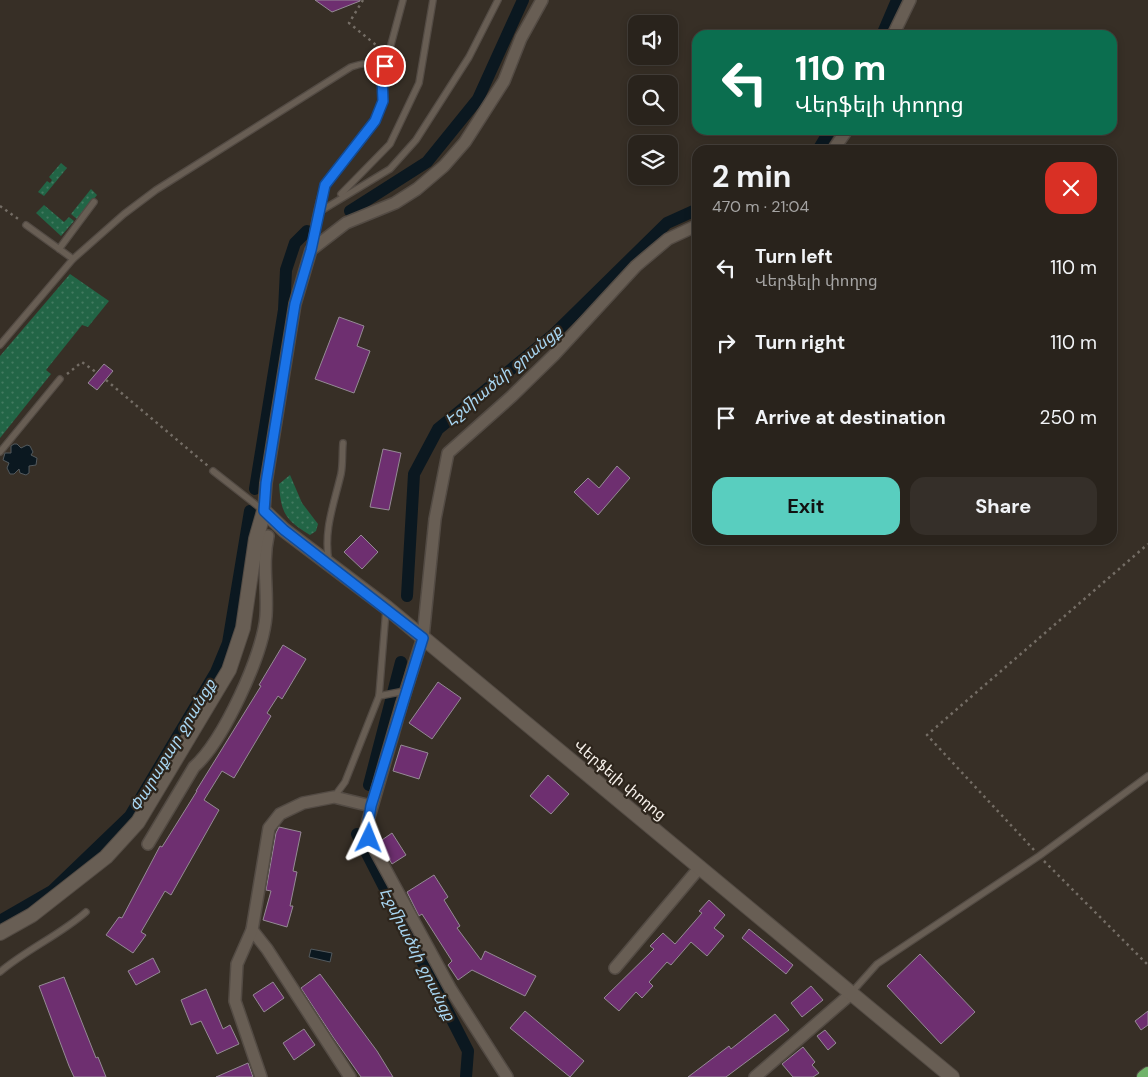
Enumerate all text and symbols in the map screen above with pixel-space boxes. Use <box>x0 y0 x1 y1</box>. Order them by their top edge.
map controls <box>628 15 678 185</box>
button: sound <box>628 15 678 65</box>
pin <box>364 45 406 87</box>
text: 110 m <box>795 45 886 91</box>
icon: left <box>712 50 777 115</box>
icon: arrive <box>371 52 399 80</box>
button: search <box>628 75 678 125</box>
text: Վերֆելի փողոց <box>795 90 964 119</box>
button: layers <box>628 135 678 185</box>
text: 2 min <box>712 157 791 196</box>
button: close <box>1045 162 1097 214</box>
text: 470 m · 21:04 <box>712 196 809 217</box>
text: Turn left <box>755 244 833 269</box>
icon: left <box>712 254 740 282</box>
text: 110 m <box>1050 255 1097 280</box>
text: Վերֆելի փողոց <box>755 270 878 291</box>
water label: Էջմիածնի ջրանցք <box>440 319 567 431</box>
icon: right <box>712 329 740 357</box>
text: Turn right <box>755 330 845 355</box>
text: 110 m <box>1050 330 1097 355</box>
icon: arrive <box>712 404 740 432</box>
text: Arrive at destination <box>755 405 946 430</box>
text: 250 m <box>1039 405 1097 430</box>
button: Exit <box>712 477 900 535</box>
button: Share <box>910 477 1097 535</box>
water label: Փարաքար ջրանցք <box>124 674 221 816</box>
street label: Վերֆելի փողոց <box>570 735 670 825</box>
position arrow <box>342 811 394 863</box>
water label: Էջմիածնի ջրանցք <box>375 884 461 1026</box>

